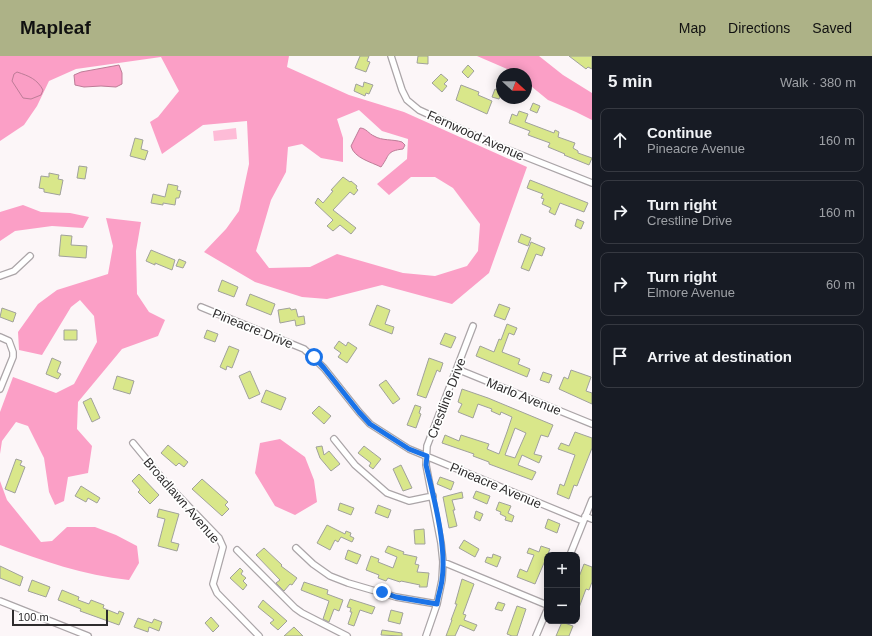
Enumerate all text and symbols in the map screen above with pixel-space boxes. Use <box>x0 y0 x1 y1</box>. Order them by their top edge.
text: Mapleaf <box>20 17 91 38</box>
text: Map <box>679 20 706 36</box>
text: Directions <box>728 20 790 36</box>
text: Saved <box>812 20 852 36</box>
north arrow <box>496 68 532 104</box>
text: 5 min <box>608 72 652 91</box>
text: Walk · 380 m <box>780 75 856 90</box>
street label: Fernwood Avenue <box>425 107 527 164</box>
text: Continue <box>647 124 712 141</box>
icon: ahead <box>609 129 631 151</box>
text: 160 m <box>819 133 855 148</box>
text: Pineacre Avenue <box>647 141 745 156</box>
text: Turn right <box>647 196 717 213</box>
icon: right <box>609 201 631 223</box>
text: 160 m <box>819 205 855 220</box>
text: Crestline Drive <box>647 213 732 228</box>
text: Turn right <box>647 268 717 285</box>
icon: right <box>609 273 631 295</box>
text: 60 m <box>826 277 855 292</box>
text: Elmore Avenue <box>647 285 735 300</box>
street label: Pineacre Drive <box>210 306 295 351</box>
icon: arrive <box>609 345 631 367</box>
route start <box>305 348 323 366</box>
text: Arrive at destination <box>647 348 792 365</box>
street label: Crestline Drive <box>424 356 469 441</box>
street label: Marlo Avenue <box>484 375 563 418</box>
street label: Broadlawn Avenue <box>140 455 223 546</box>
street label: Pineacre Avenue <box>448 459 544 512</box>
map controls <box>544 552 580 624</box>
button: + <box>544 552 580 588</box>
route end <box>373 583 391 601</box>
button: − <box>544 588 580 624</box>
scale bar <box>12 608 108 627</box>
text: 100 m <box>18 611 49 623</box>

